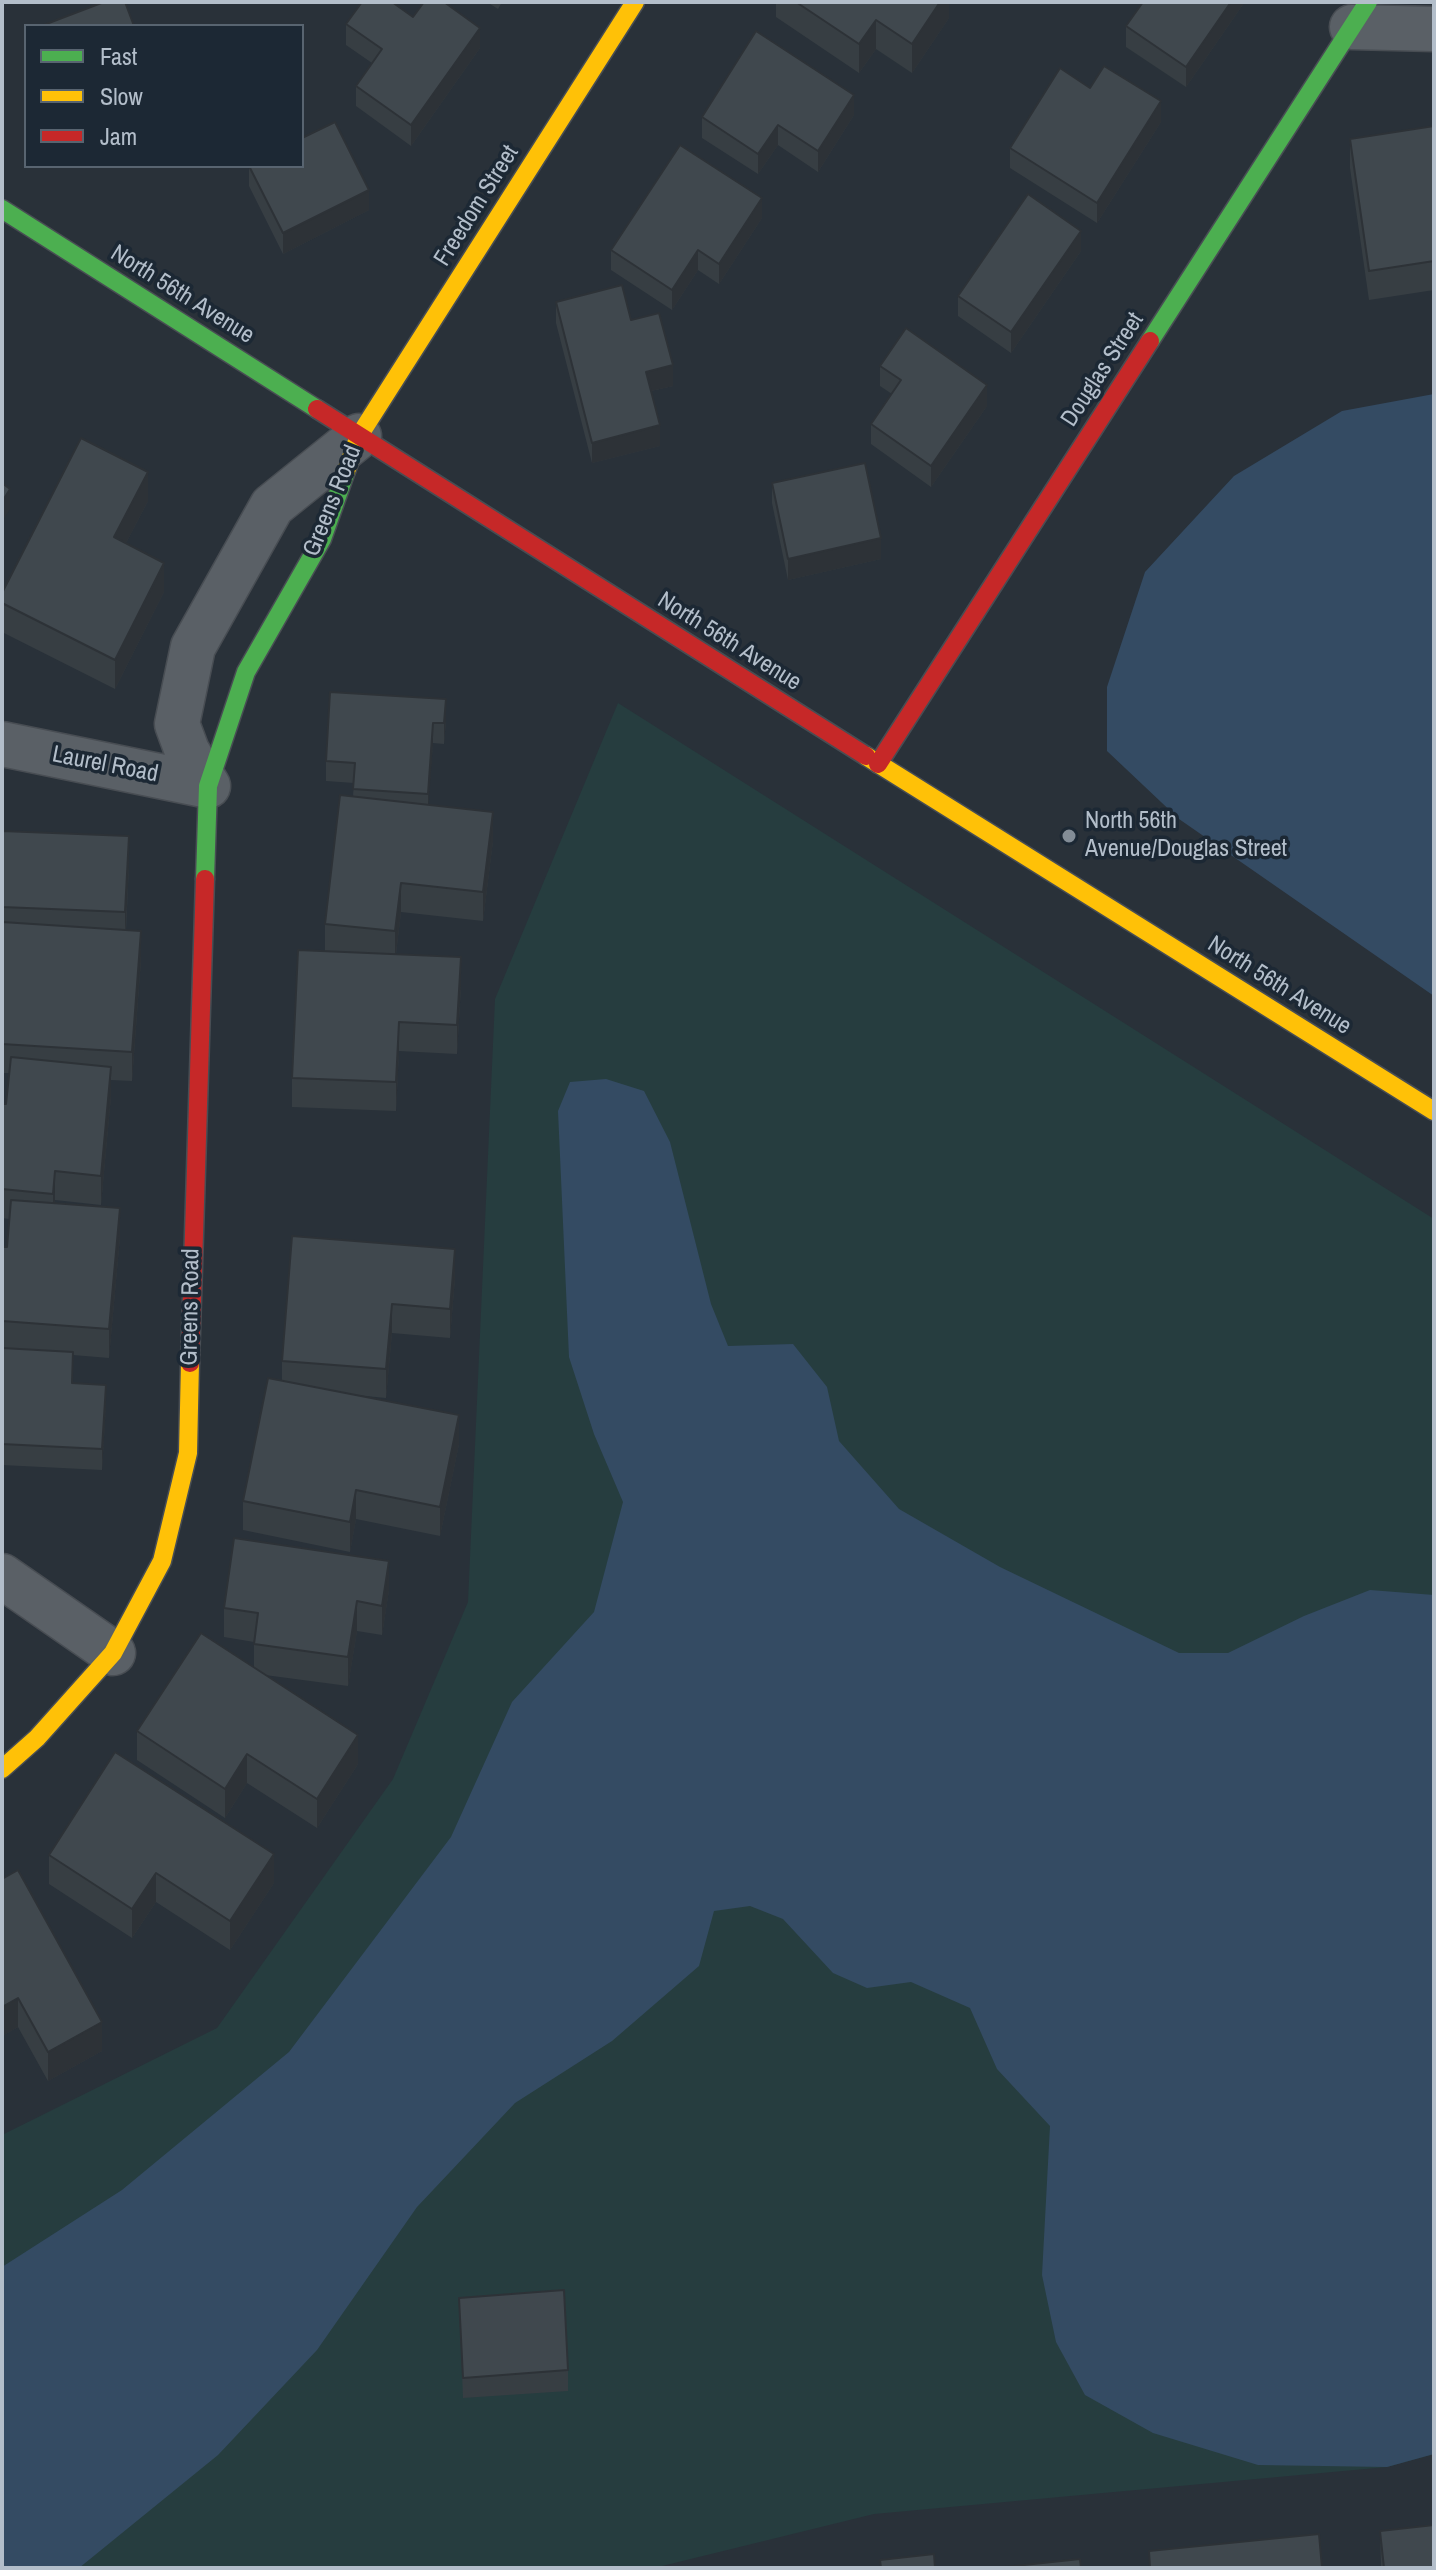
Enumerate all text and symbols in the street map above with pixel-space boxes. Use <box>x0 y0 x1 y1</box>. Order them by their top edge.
legend <box>24 24 304 168</box>
text: Fast <box>100 40 137 72</box>
text: Slow <box>100 80 143 112</box>
text: Jam <box>100 120 137 152</box>
street label: Freedom Street <box>429 140 525 272</box>
street label: North 56th Avenue <box>105 239 259 351</box>
street label: Douglas Street <box>1055 308 1151 432</box>
street label: Greens Road <box>298 441 368 561</box>
street label: North 56th Avenue <box>652 586 806 698</box>
street label: Laurel Road <box>50 741 160 789</box>
place label: North 56th Avenue/Douglas Street <box>1085 808 1287 864</box>
marker: North 56th Avenue/Douglas Street <box>1060 827 1078 845</box>
street label: North 56th Avenue <box>1202 930 1356 1042</box>
street label: Greens Road <box>176 1248 206 1366</box>

